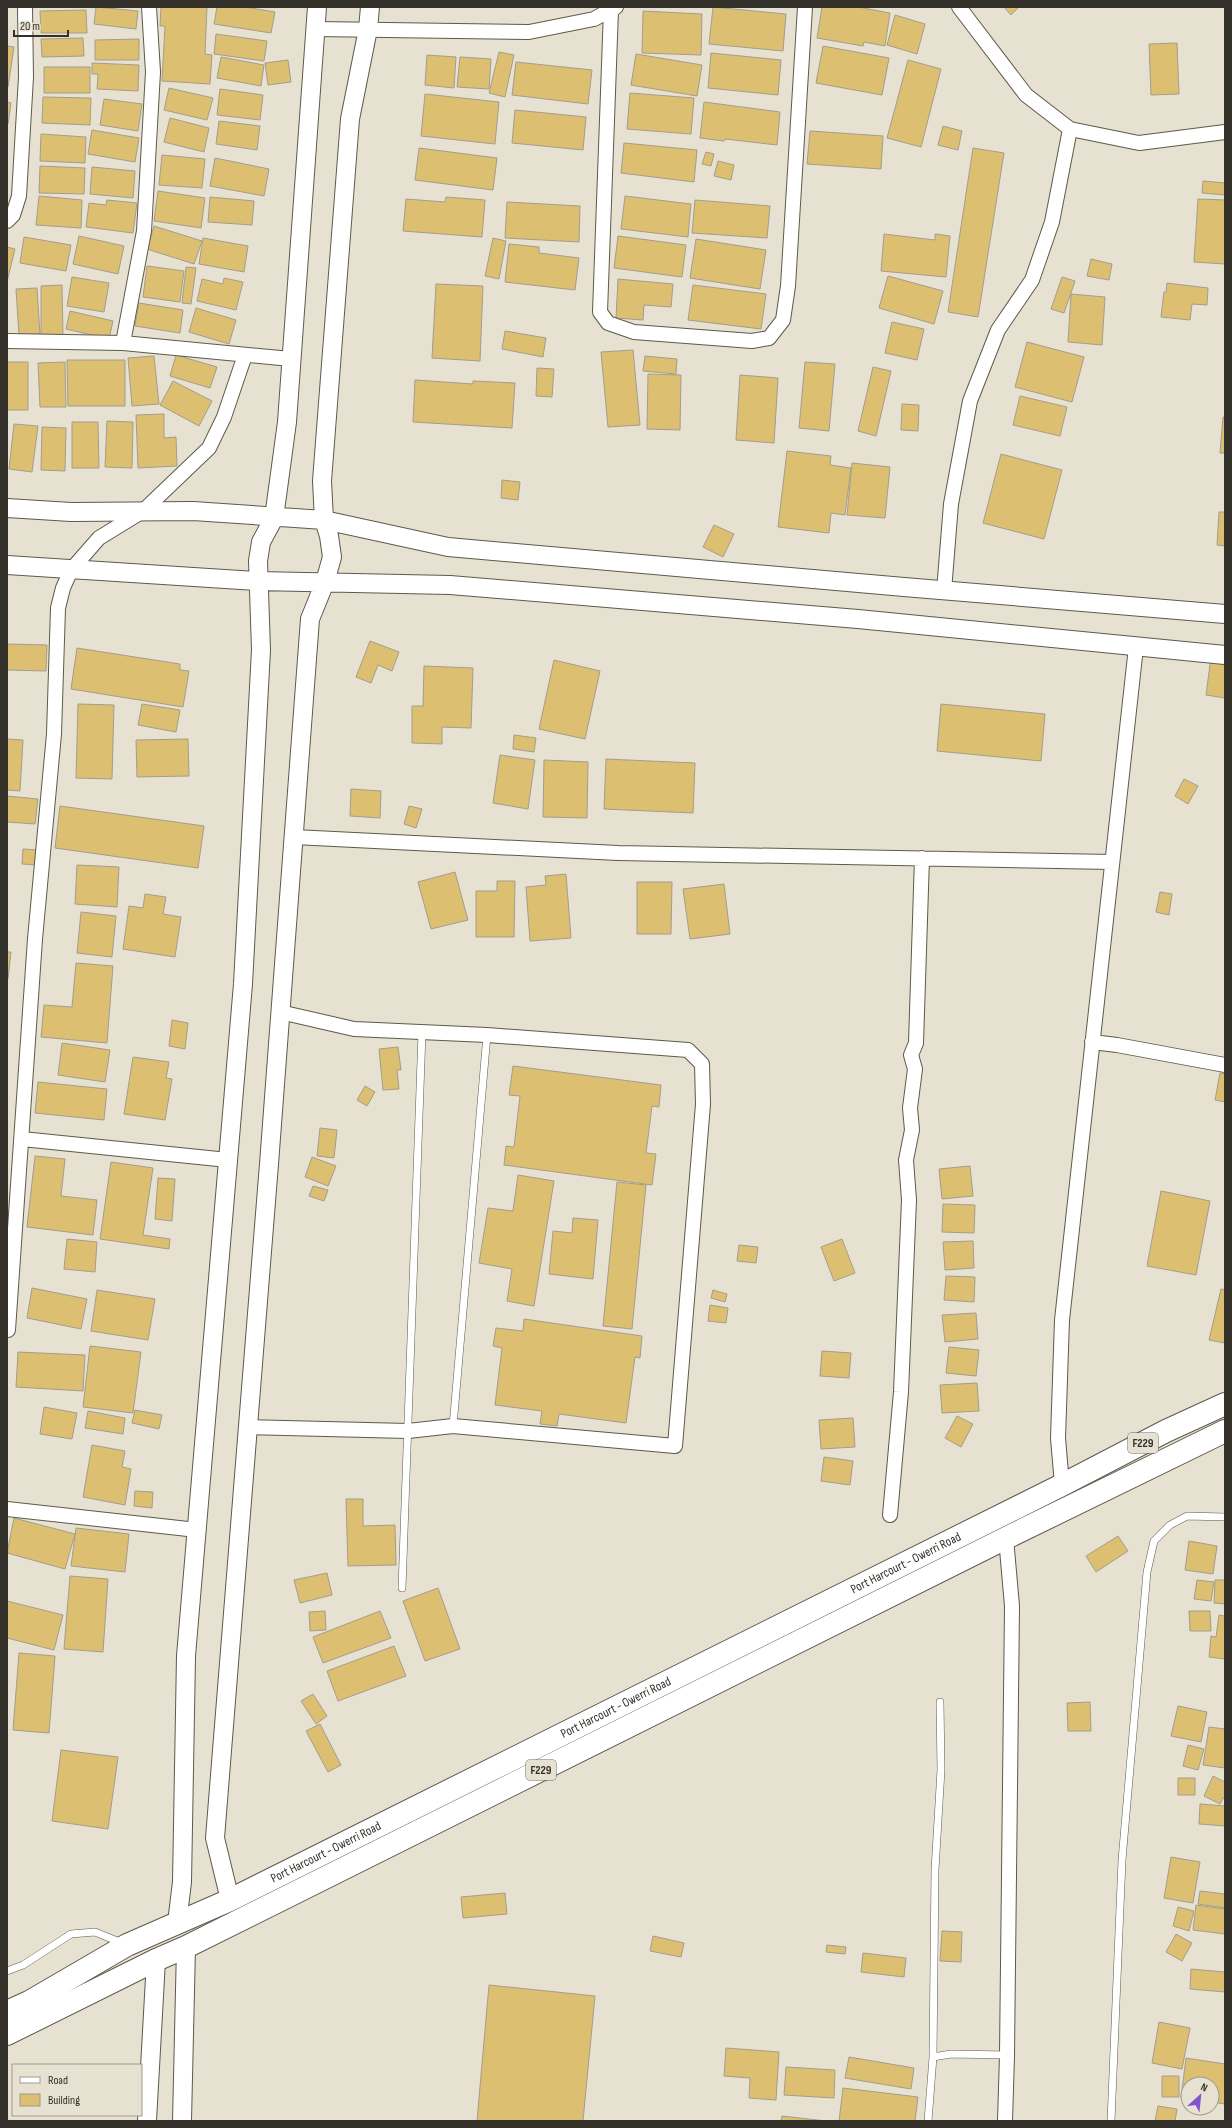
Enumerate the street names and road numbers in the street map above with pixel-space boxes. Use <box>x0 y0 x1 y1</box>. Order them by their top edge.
road number: F229 <box>1128 1433 1158 1453</box>
street label: Port Harcourt - Owerri Road <box>848 1529 964 1597</box>
street label: Port Harcourt - Owerri Road <box>558 1673 674 1742</box>
road number: F229 <box>526 1760 556 1780</box>
street label: Port Harcourt - Owerri Road <box>268 1818 384 1886</box>

